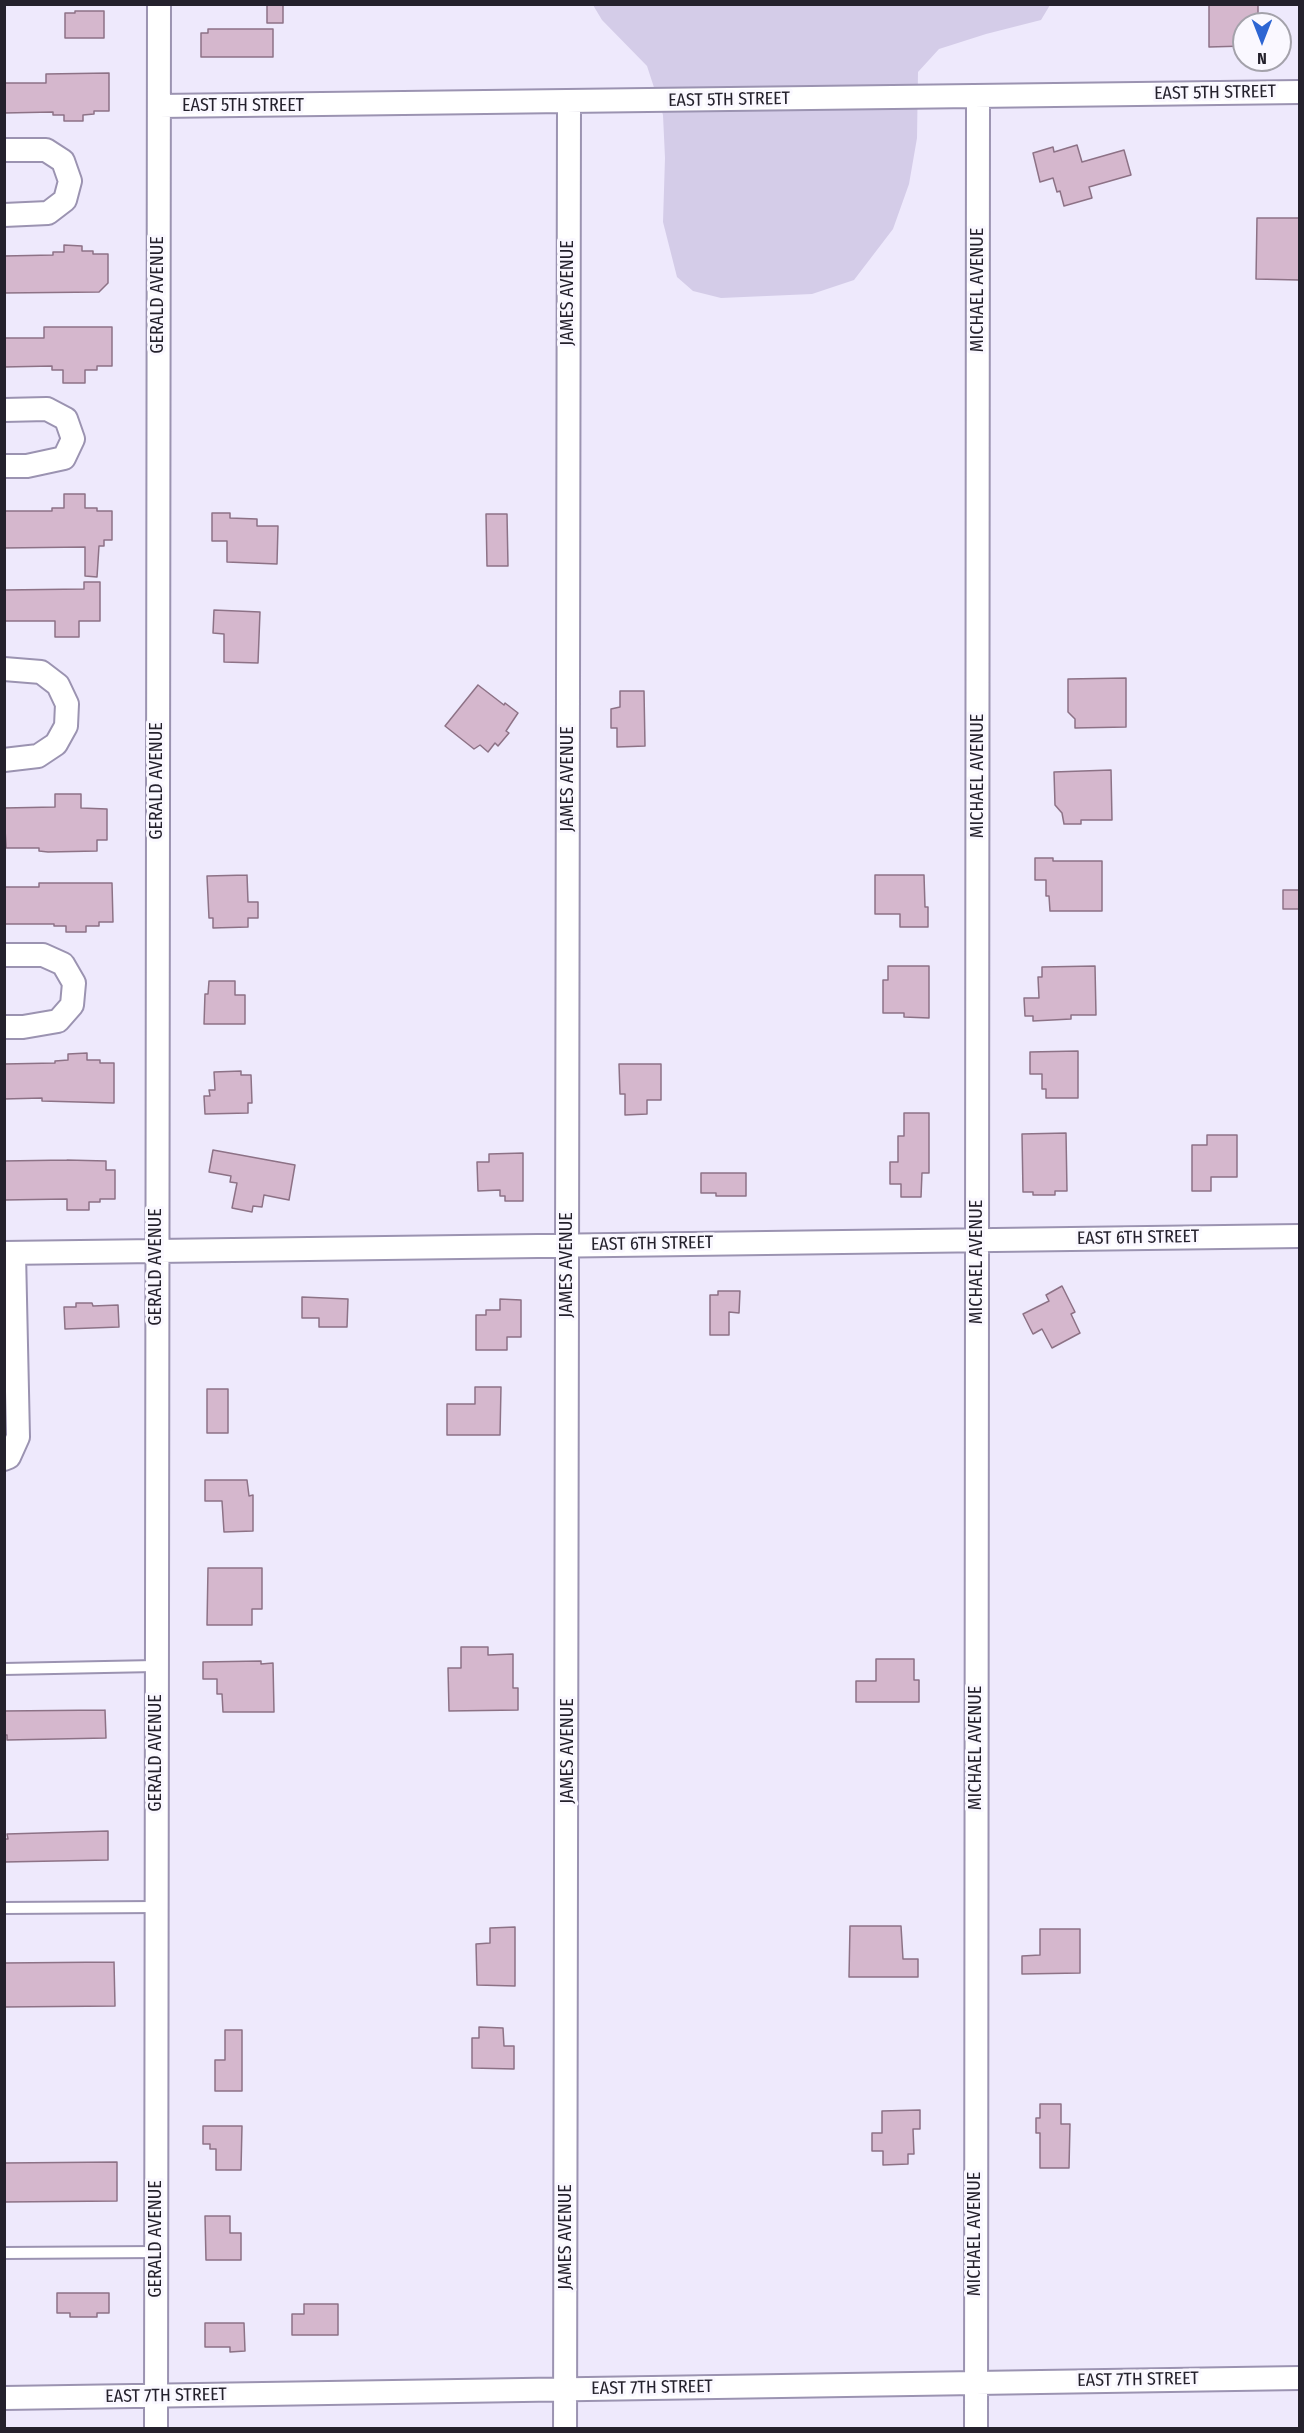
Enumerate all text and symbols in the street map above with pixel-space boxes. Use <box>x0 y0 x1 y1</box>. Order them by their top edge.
north arrow <box>1232 12 1292 72</box>
text: N <box>1257 49 1267 68</box>
street label: EAST 5TH STREET <box>1154 81 1276 105</box>
street label: EAST 5TH STREET <box>668 88 790 112</box>
street label: EAST 5TH STREET <box>182 95 304 117</box>
street label: MICHAEL AVENUE <box>967 228 989 352</box>
street label: GERALD AVENUE <box>147 236 169 354</box>
street label: JAMES AVENUE <box>557 240 579 346</box>
street label: MICHAEL AVENUE <box>967 714 989 838</box>
street label: GERALD AVENUE <box>146 722 168 840</box>
street label: JAMES AVENUE <box>557 726 579 832</box>
street label: MICHAEL AVENUE <box>966 1200 988 1324</box>
street label: GERALD AVENUE <box>145 1208 167 1326</box>
street label: JAMES AVENUE <box>556 1212 578 1318</box>
street label: EAST 6TH STREET <box>1077 1226 1199 1250</box>
street label: EAST 6TH STREET <box>591 1232 713 1256</box>
street label: MICHAEL AVENUE <box>965 1686 987 1810</box>
street label: GERALD AVENUE <box>145 1694 167 1812</box>
street label: JAMES AVENUE <box>557 1698 579 1804</box>
street label: MICHAEL AVENUE <box>964 2172 986 2296</box>
street label: GERALD AVENUE <box>145 2180 167 2298</box>
street label: JAMES AVENUE <box>555 2184 577 2290</box>
street label: EAST 7TH STREET <box>1077 2368 1199 2392</box>
street label: EAST 7TH STREET <box>591 2376 713 2400</box>
street label: EAST 7TH STREET <box>105 2384 227 2408</box>

